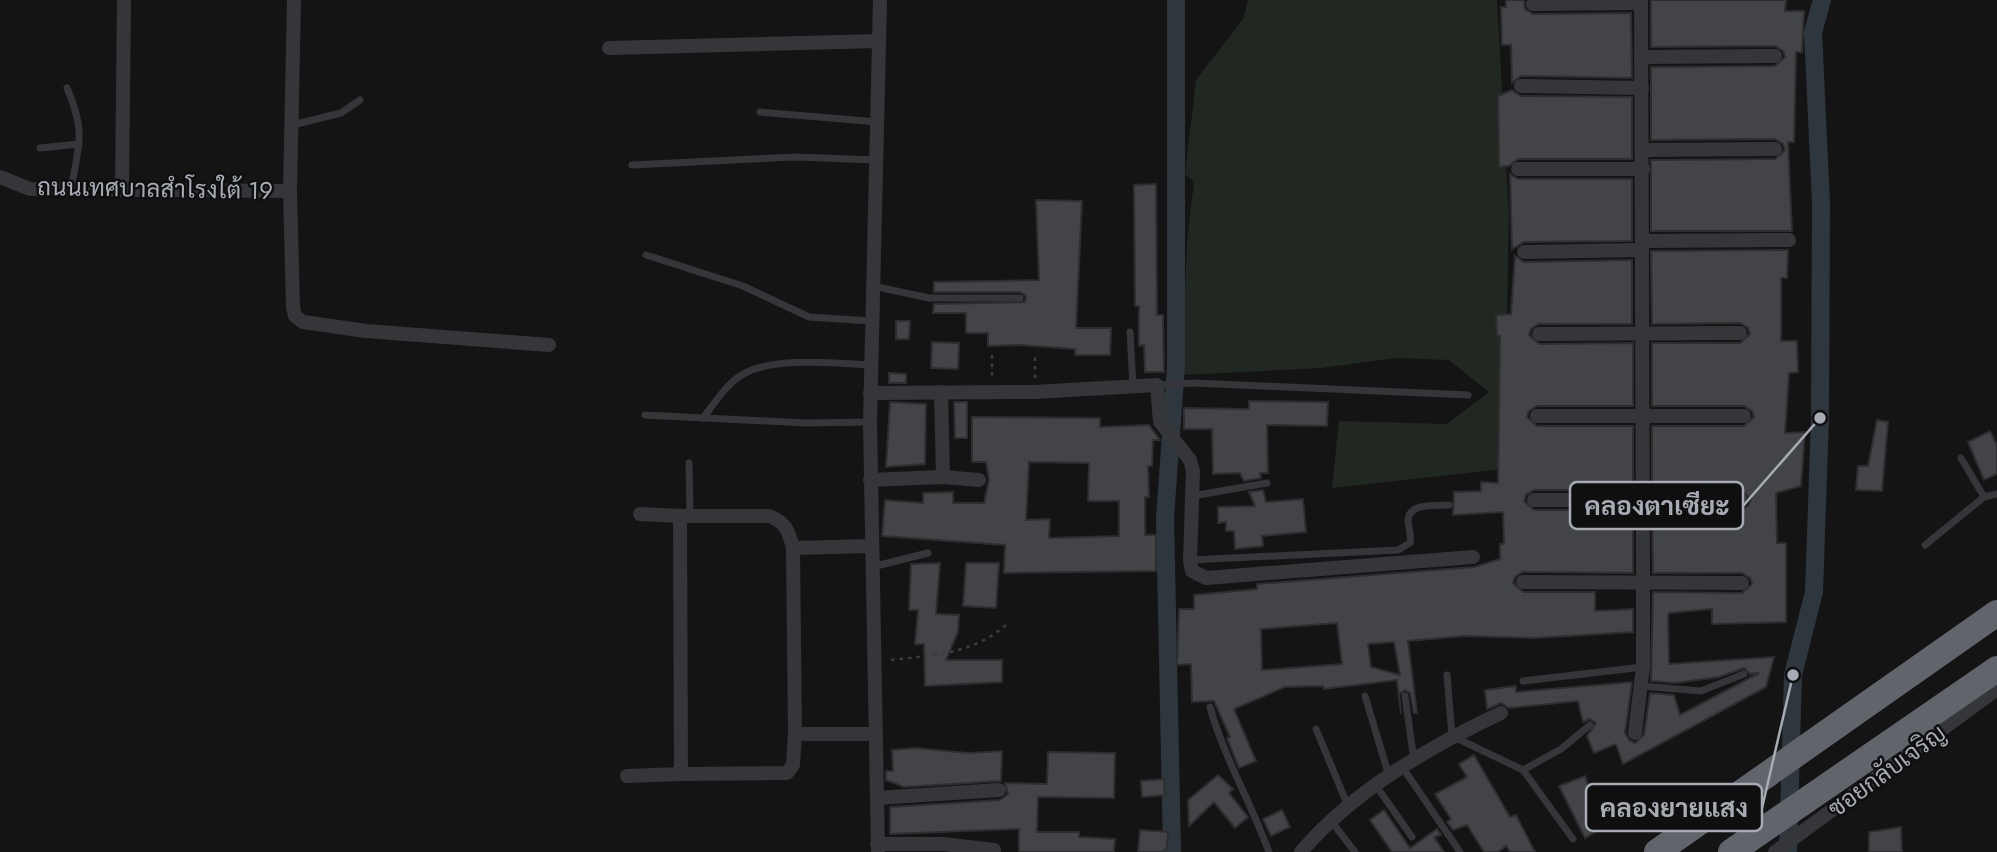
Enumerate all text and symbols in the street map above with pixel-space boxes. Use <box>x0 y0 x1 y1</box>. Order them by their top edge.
street label: ถนนเทศบาลสำโรงใต้ 19 <box>37 169 273 208</box>
callout: คลองตาเซียะ <box>1570 482 1743 529</box>
text: คลองตาเซียะ <box>1585 487 1729 525</box>
street label: ซอยกลับเจริญ <box>1821 716 1953 825</box>
callout: คลองยายแสง <box>1586 784 1762 831</box>
text: คลองยายแสง <box>1600 789 1748 827</box>

